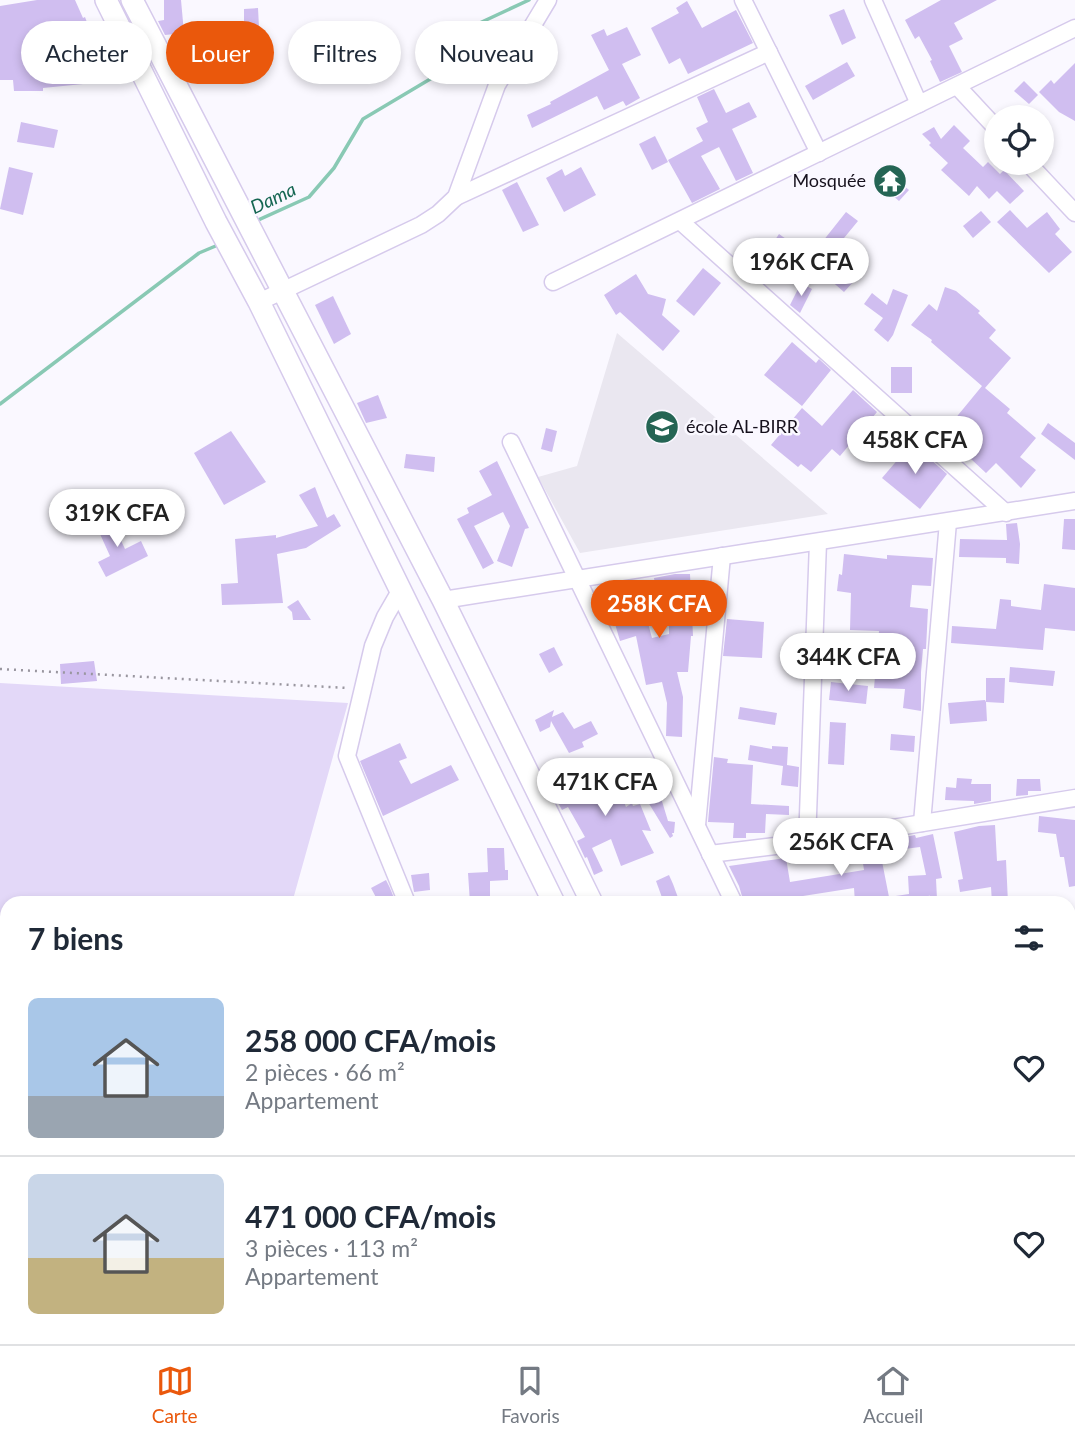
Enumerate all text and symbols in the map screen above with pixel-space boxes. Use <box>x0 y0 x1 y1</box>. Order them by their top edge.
chip: Acheter <box>21 21 152 84</box>
chip: Louer <box>166 21 274 84</box>
chip: Filtres <box>288 21 401 84</box>
chip: Nouveau <box>415 21 558 84</box>
map controls <box>984 105 1054 175</box>
button: locate <box>984 105 1054 175</box>
temple icon: Mosquée <box>871 162 909 200</box>
place label: Mosquée <box>792 169 866 191</box>
water label: Dama <box>246 177 299 218</box>
pin: 196K CFA <box>729 238 873 298</box>
text: 196K CFA <box>749 247 853 275</box>
school or university icon: école AL-BIRR <box>643 408 681 446</box>
place label: école AL-BIRR <box>686 415 799 437</box>
pin: 458K CFA <box>843 416 987 476</box>
text: 458K CFA <box>863 425 967 453</box>
pin: 319K CFA <box>45 490 189 549</box>
text: 319K CFA <box>65 498 169 526</box>
pin: 258K CFA <box>587 580 731 640</box>
text: 258K CFA <box>607 589 711 617</box>
pin: 344K CFA <box>776 634 920 693</box>
text: 344K CFA <box>796 642 900 670</box>
pin: 471K CFA <box>533 758 677 818</box>
text: 471K CFA <box>553 767 657 795</box>
pin: 256K CFA <box>769 818 913 878</box>
text: 256K CFA <box>789 827 893 855</box>
icon: filters <box>1010 919 1048 957</box>
text: 7 biens <box>28 920 123 956</box>
text: 258 000 CFA/mois <box>245 1022 496 1058</box>
icon: home <box>84 1026 168 1110</box>
icon: heart <box>1010 1049 1048 1087</box>
text: 2 pièces · 66 m² <box>245 1058 405 1086</box>
text: Appartement <box>245 1086 378 1114</box>
text: 471 000 CFA/mois <box>245 1198 496 1234</box>
icon: home <box>84 1202 168 1286</box>
icon: heart <box>1010 1225 1048 1263</box>
text: 3 pièces · 113 m² <box>245 1234 418 1262</box>
text: Appartement <box>245 1262 378 1290</box>
tab: Carte <box>152 1362 198 1427</box>
tab: Favoris <box>501 1362 560 1427</box>
tab: Accueil <box>863 1362 923 1427</box>

